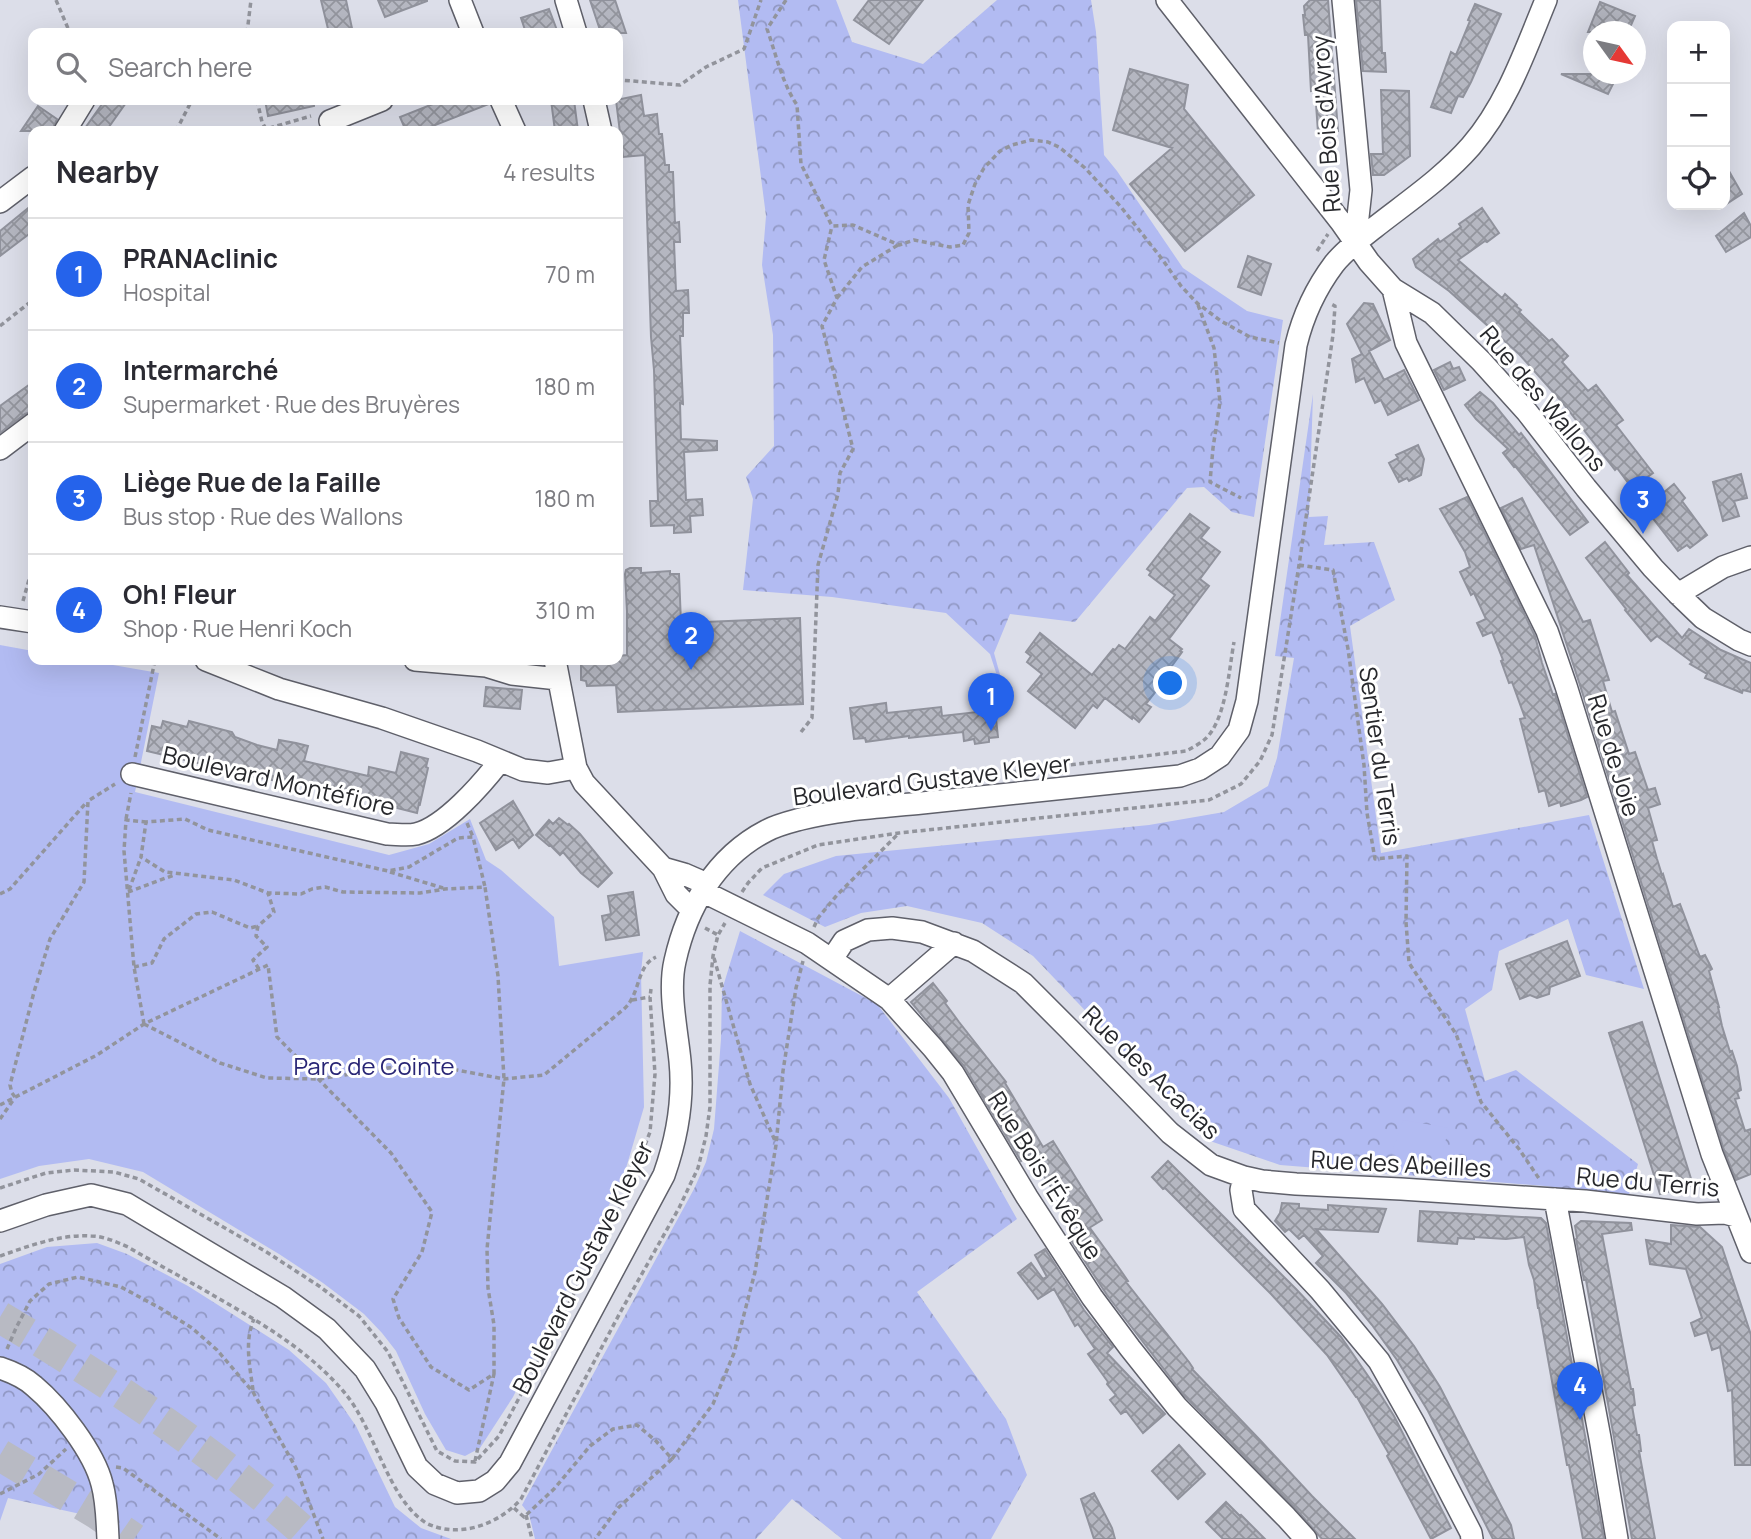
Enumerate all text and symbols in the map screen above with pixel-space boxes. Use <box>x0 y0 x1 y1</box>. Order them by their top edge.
north arrow <box>1583 21 1646 84</box>
map controls <box>1667 21 1730 210</box>
button: + <box>1667 21 1730 84</box>
search box <box>28 28 623 105</box>
street label: Rue Bois d'Avroy <box>1302 34 1348 214</box>
icon: search <box>52 48 90 86</box>
text: Search here <box>108 49 253 85</box>
button: − <box>1667 84 1730 147</box>
button: locate <box>1667 147 1730 210</box>
text: Nearby <box>56 151 159 192</box>
text: 4 results <box>503 156 595 188</box>
text: PRANAclinic <box>123 240 278 276</box>
text: 1 <box>74 258 84 290</box>
text: 70 m <box>545 258 595 290</box>
text: Hospital <box>123 276 211 308</box>
street label: Rue des Wallons <box>1473 318 1615 478</box>
text: Intermarché <box>123 352 278 388</box>
text: 2 <box>72 370 86 402</box>
text: 180 m <box>535 370 595 402</box>
text: Supermarket · Rue des Bruyères <box>123 388 460 420</box>
text: Liège Rue de la Faille <box>123 464 381 500</box>
pin: 3 <box>1620 476 1666 534</box>
text: 3 <box>72 482 86 514</box>
text: 180 m <box>535 482 595 514</box>
text: Bus stop · Rue des Wallons <box>123 500 403 532</box>
text: Oh! Fleur <box>123 576 237 612</box>
text: 4 <box>72 594 86 626</box>
text: 310 m <box>535 594 595 626</box>
text: Shop · Rue Henri Koch <box>123 612 352 644</box>
pin: 2 <box>668 612 714 670</box>
street label: Sentier du Terris <box>1352 664 1410 848</box>
your location <box>1153 666 1187 700</box>
pin: 1 <box>968 673 1014 731</box>
street label: Rue de Joie <box>1581 690 1649 820</box>
street label: Boulevard Montéfiore <box>159 737 399 823</box>
street label: Boulevard Gustave Kleyer <box>791 746 1073 812</box>
street label: Rue des Acacias <box>1076 998 1228 1146</box>
park label: Parc de Cointe <box>293 1049 455 1082</box>
street label: Rue Bois l'Évêque <box>981 1085 1111 1265</box>
street label: Boulevard Gustave Kleyer <box>504 1135 660 1399</box>
street label: Rue des Abeilles <box>1310 1142 1492 1184</box>
street label: Rue du Terris <box>1575 1158 1721 1204</box>
pin: 4 <box>1557 1362 1603 1420</box>

